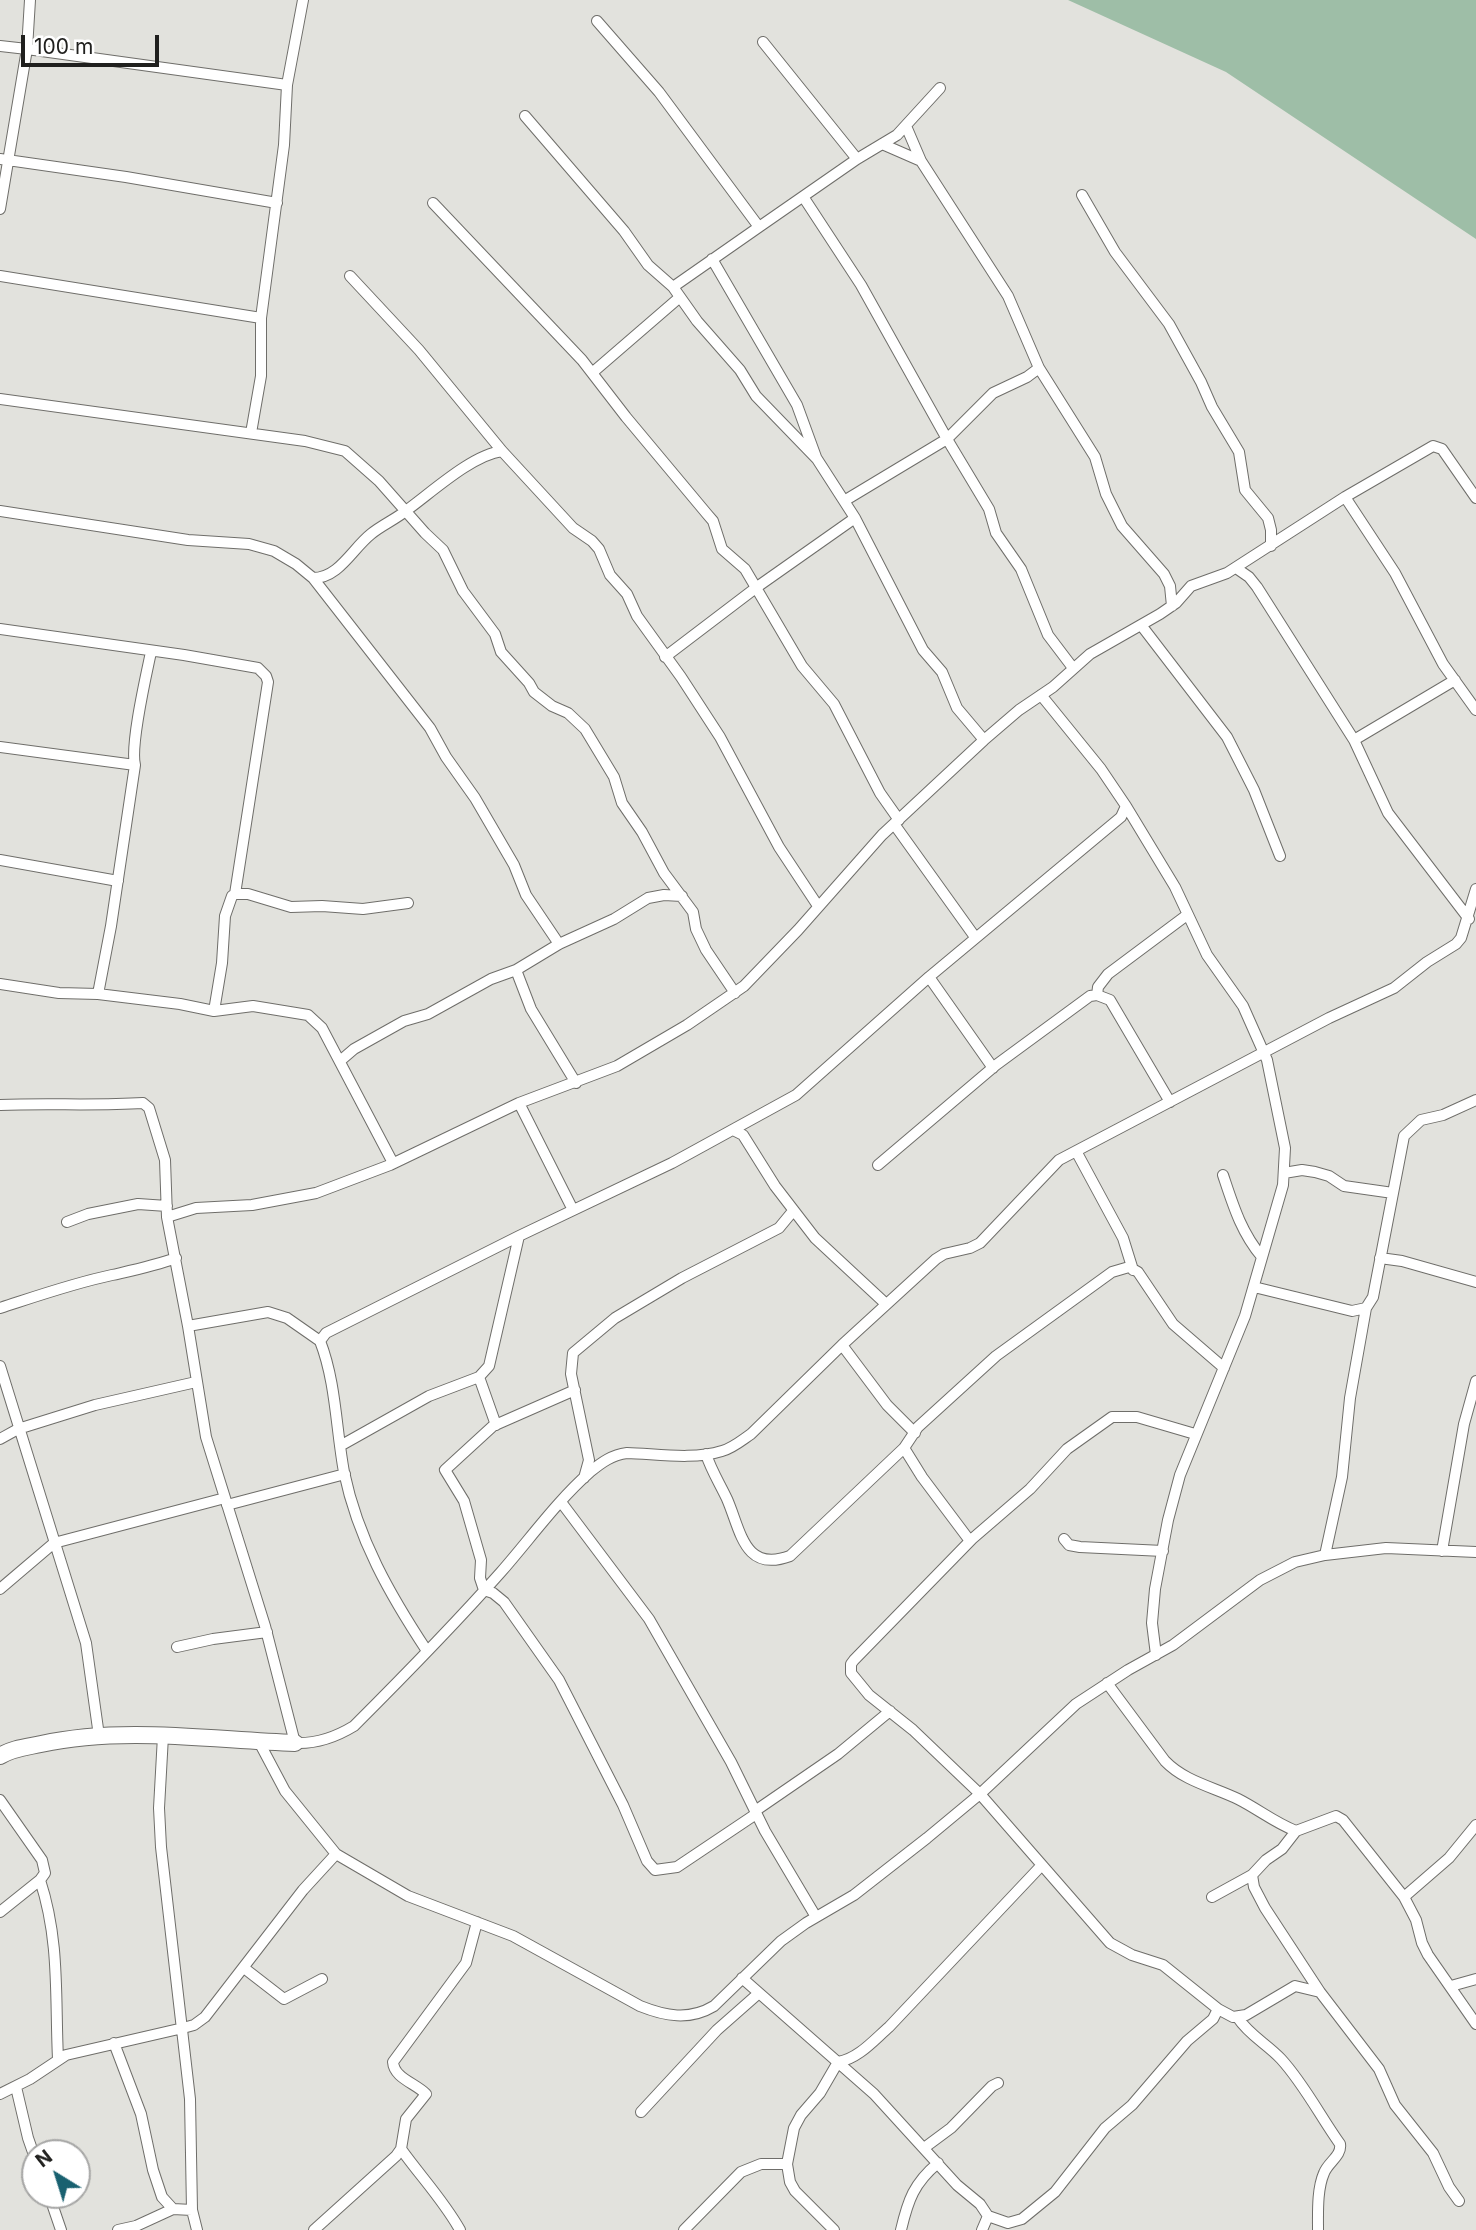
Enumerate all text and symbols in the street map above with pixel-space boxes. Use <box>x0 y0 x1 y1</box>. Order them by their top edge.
scale bar <box>24 21 163 65</box>
text: 100 m <box>34 34 93 59</box>
north arrow <box>21 2139 91 2209</box>
text: N <box>31 2145 57 2172</box>

